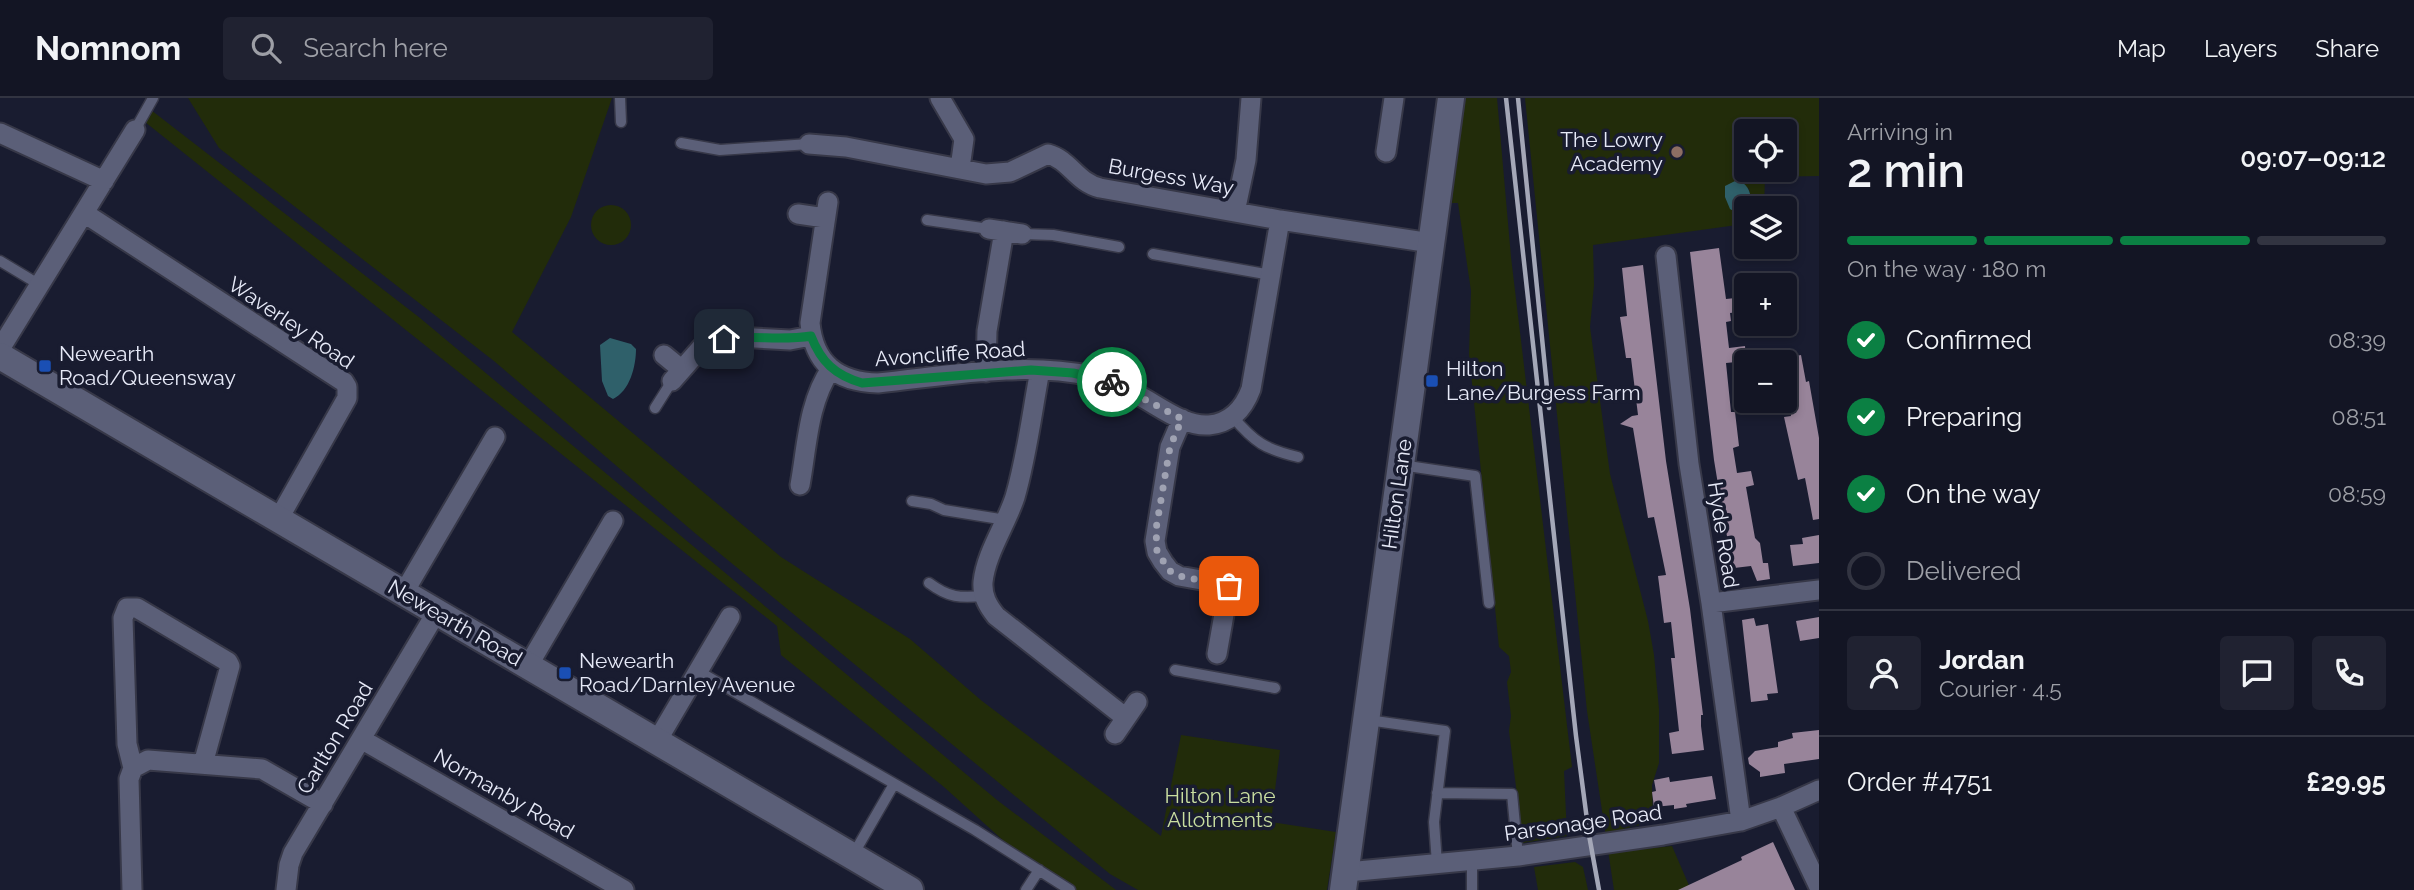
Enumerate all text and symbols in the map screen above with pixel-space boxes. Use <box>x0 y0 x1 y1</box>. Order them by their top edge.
search box <box>223 17 713 80</box>
text: Nomnom <box>35 29 181 68</box>
icon: search <box>247 29 285 67</box>
text: Search here <box>303 33 448 63</box>
text: Map <box>2117 34 2166 63</box>
text: Layers <box>2204 34 2277 63</box>
text: Share <box>2315 34 2379 63</box>
text: Arriving in <box>1847 118 1953 145</box>
map controls <box>1734 119 1797 413</box>
button: locate <box>1734 119 1797 182</box>
place label: The Lowry Academy <box>1560 127 1663 176</box>
text: 09:07–09:12 <box>2240 143 2386 173</box>
marker: The Lowry Academy <box>1669 144 1685 160</box>
text: 2 min <box>1847 144 1965 198</box>
street label: Burgess Way <box>1106 153 1236 200</box>
button: layers <box>1734 196 1797 259</box>
text: On the way · 180 m <box>1847 255 2046 282</box>
street label: Waverley Road <box>223 271 359 374</box>
button: + <box>1734 273 1797 336</box>
pin <box>694 309 754 369</box>
icon: home <box>705 320 743 358</box>
icon: check <box>1847 321 1885 359</box>
text: Confirmed <box>1906 325 2032 355</box>
text: 08:39 <box>2328 326 2386 353</box>
street label: Avoncliffe Road <box>874 336 1026 371</box>
place label: Newearth Road/Queensway <box>59 341 236 390</box>
courier <box>1077 347 1147 417</box>
button: − <box>1734 350 1797 413</box>
place label: Hilton Lane/Burgess Farm <box>1446 356 1641 405</box>
marker: Newearth Road/Queensway <box>37 358 53 374</box>
icon: bike <box>1093 363 1131 401</box>
marker: Hilton Lane/Burgess Farm <box>1424 373 1440 389</box>
icon: check <box>1847 398 1885 436</box>
text: Preparing <box>1906 402 2022 432</box>
text: 08:51 <box>2332 403 2386 430</box>
street label: Hilton Lane <box>1376 437 1417 551</box>
icon: check <box>1847 475 1885 513</box>
text: On the way <box>1906 479 2041 509</box>
street label: Hyde Road <box>1703 480 1744 590</box>
text: 08:59 <box>2328 480 2386 507</box>
pin <box>1199 556 1259 616</box>
text: Delivered <box>1906 556 2021 586</box>
icon: bag <box>1210 567 1248 605</box>
street label: Newearth Road <box>384 574 527 671</box>
button: person <box>1847 636 1921 710</box>
button: chat <box>2220 636 2294 710</box>
button: phone <box>2312 636 2386 710</box>
text: Jordan <box>1939 645 2025 675</box>
place label: Newearth Road/Darnley Avenue <box>579 648 795 697</box>
marker: Newearth Road/Darnley Avenue <box>557 665 573 681</box>
text: Courier · 4.5 <box>1939 675 2062 702</box>
street label: Carlton Road <box>291 677 378 798</box>
street label: Normanby Road <box>430 743 579 844</box>
text: Order #4751 <box>1847 767 1992 797</box>
text: £29.95 <box>2306 767 2386 797</box>
park label: Hilton Lane Allotments <box>1165 783 1276 832</box>
street label: Parsonage Road <box>1502 799 1663 846</box>

